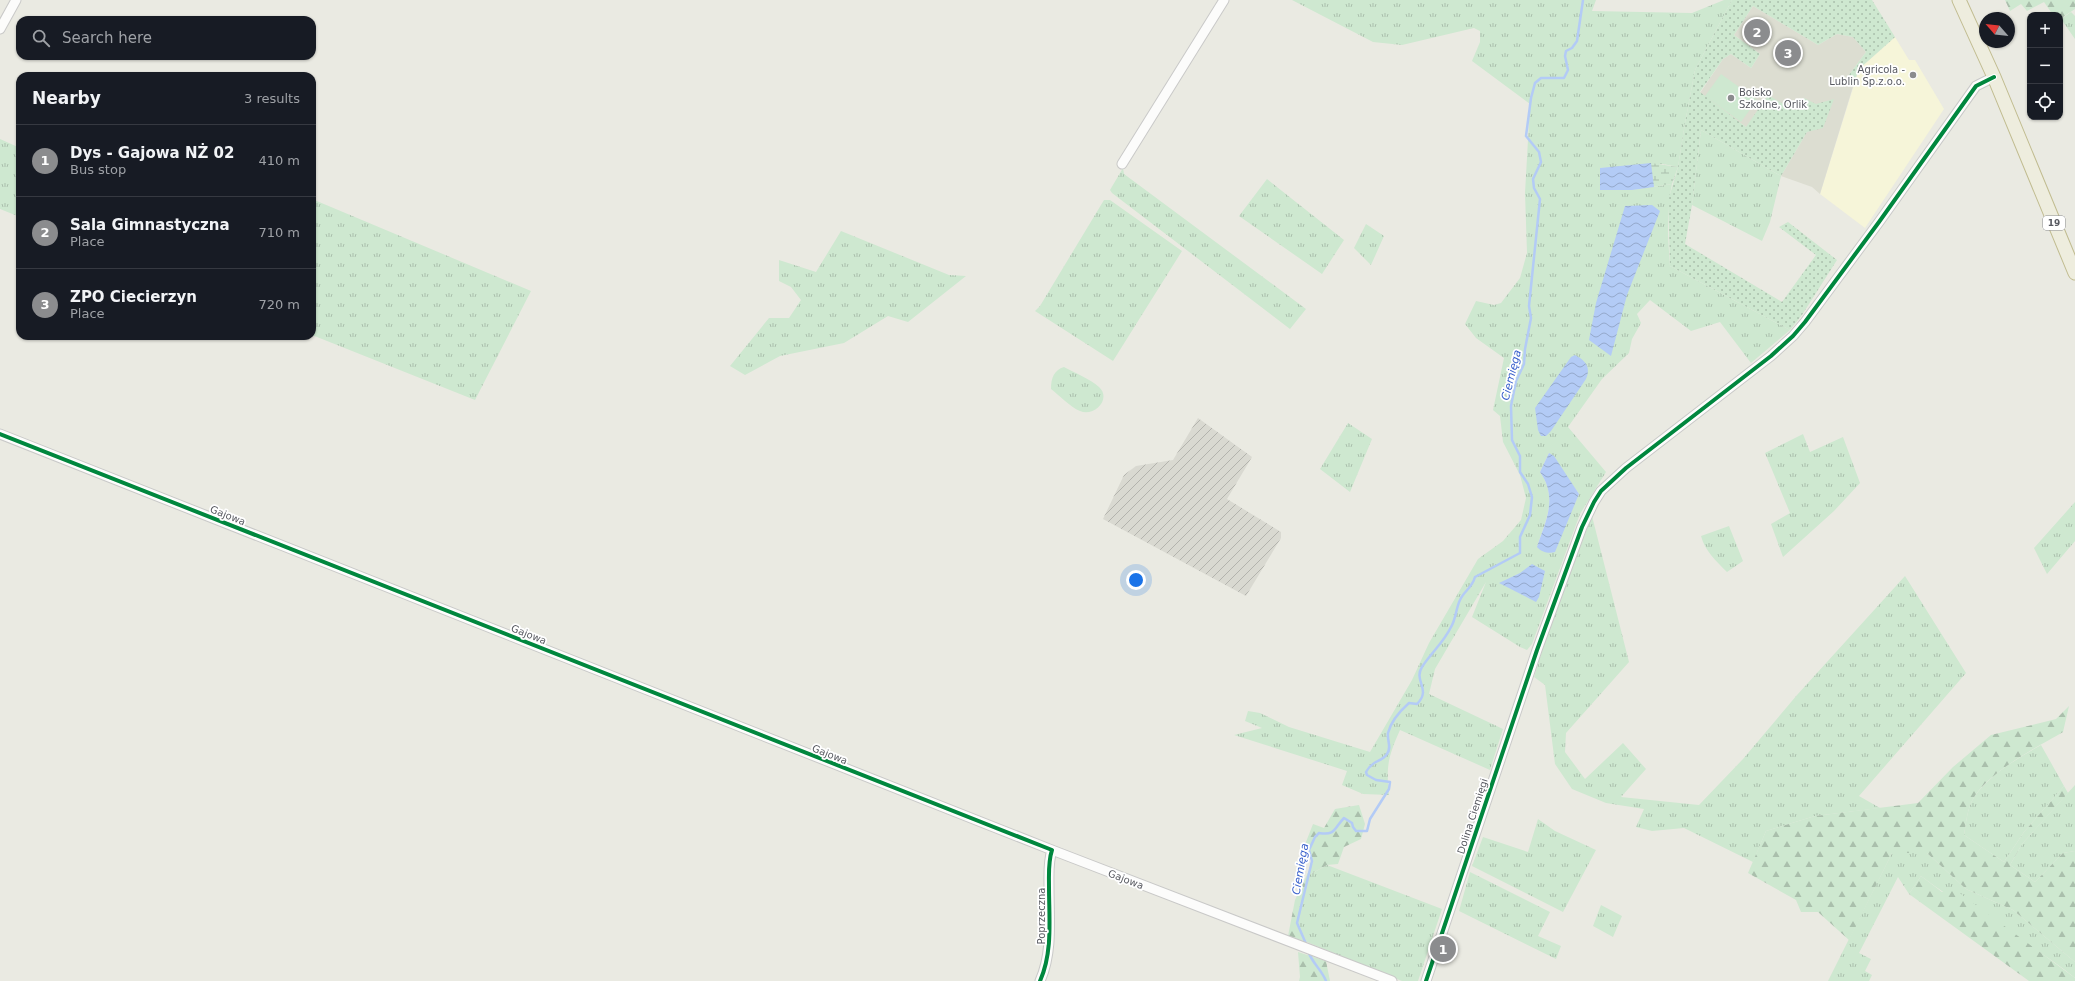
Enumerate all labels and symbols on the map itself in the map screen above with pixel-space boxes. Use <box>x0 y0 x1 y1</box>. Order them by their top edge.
north arrow <box>1979 12 2015 48</box>
pin: 2 <box>1744 17 1770 47</box>
pin: 3 <box>1775 38 1801 68</box>
place label: Agricola - Lublin Sp.z.o.o. <box>1829 64 1905 87</box>
marker: Agricola - Lublin Sp.z.o.o. <box>1908 70 1918 80</box>
place label: Boisko Szkolne, Orlik <box>1739 87 1807 110</box>
marker: Boisko Szkolne, Orlik <box>1726 93 1736 103</box>
road number: 19 <box>2043 216 2065 230</box>
water label: Ciemięga <box>1499 348 1524 402</box>
street label: Gajowa <box>209 503 247 528</box>
your location <box>1126 570 1146 590</box>
street label: Gajowa <box>510 622 548 647</box>
street label: Gajowa <box>811 742 849 767</box>
street label: Dolina Ciemięgi <box>1455 777 1490 855</box>
water label: Ciemięga <box>1290 842 1311 896</box>
street label: Gajowa <box>1107 868 1145 891</box>
street label: Poprzeczna <box>1036 888 1047 944</box>
pin: 1 <box>1430 934 1456 964</box>

